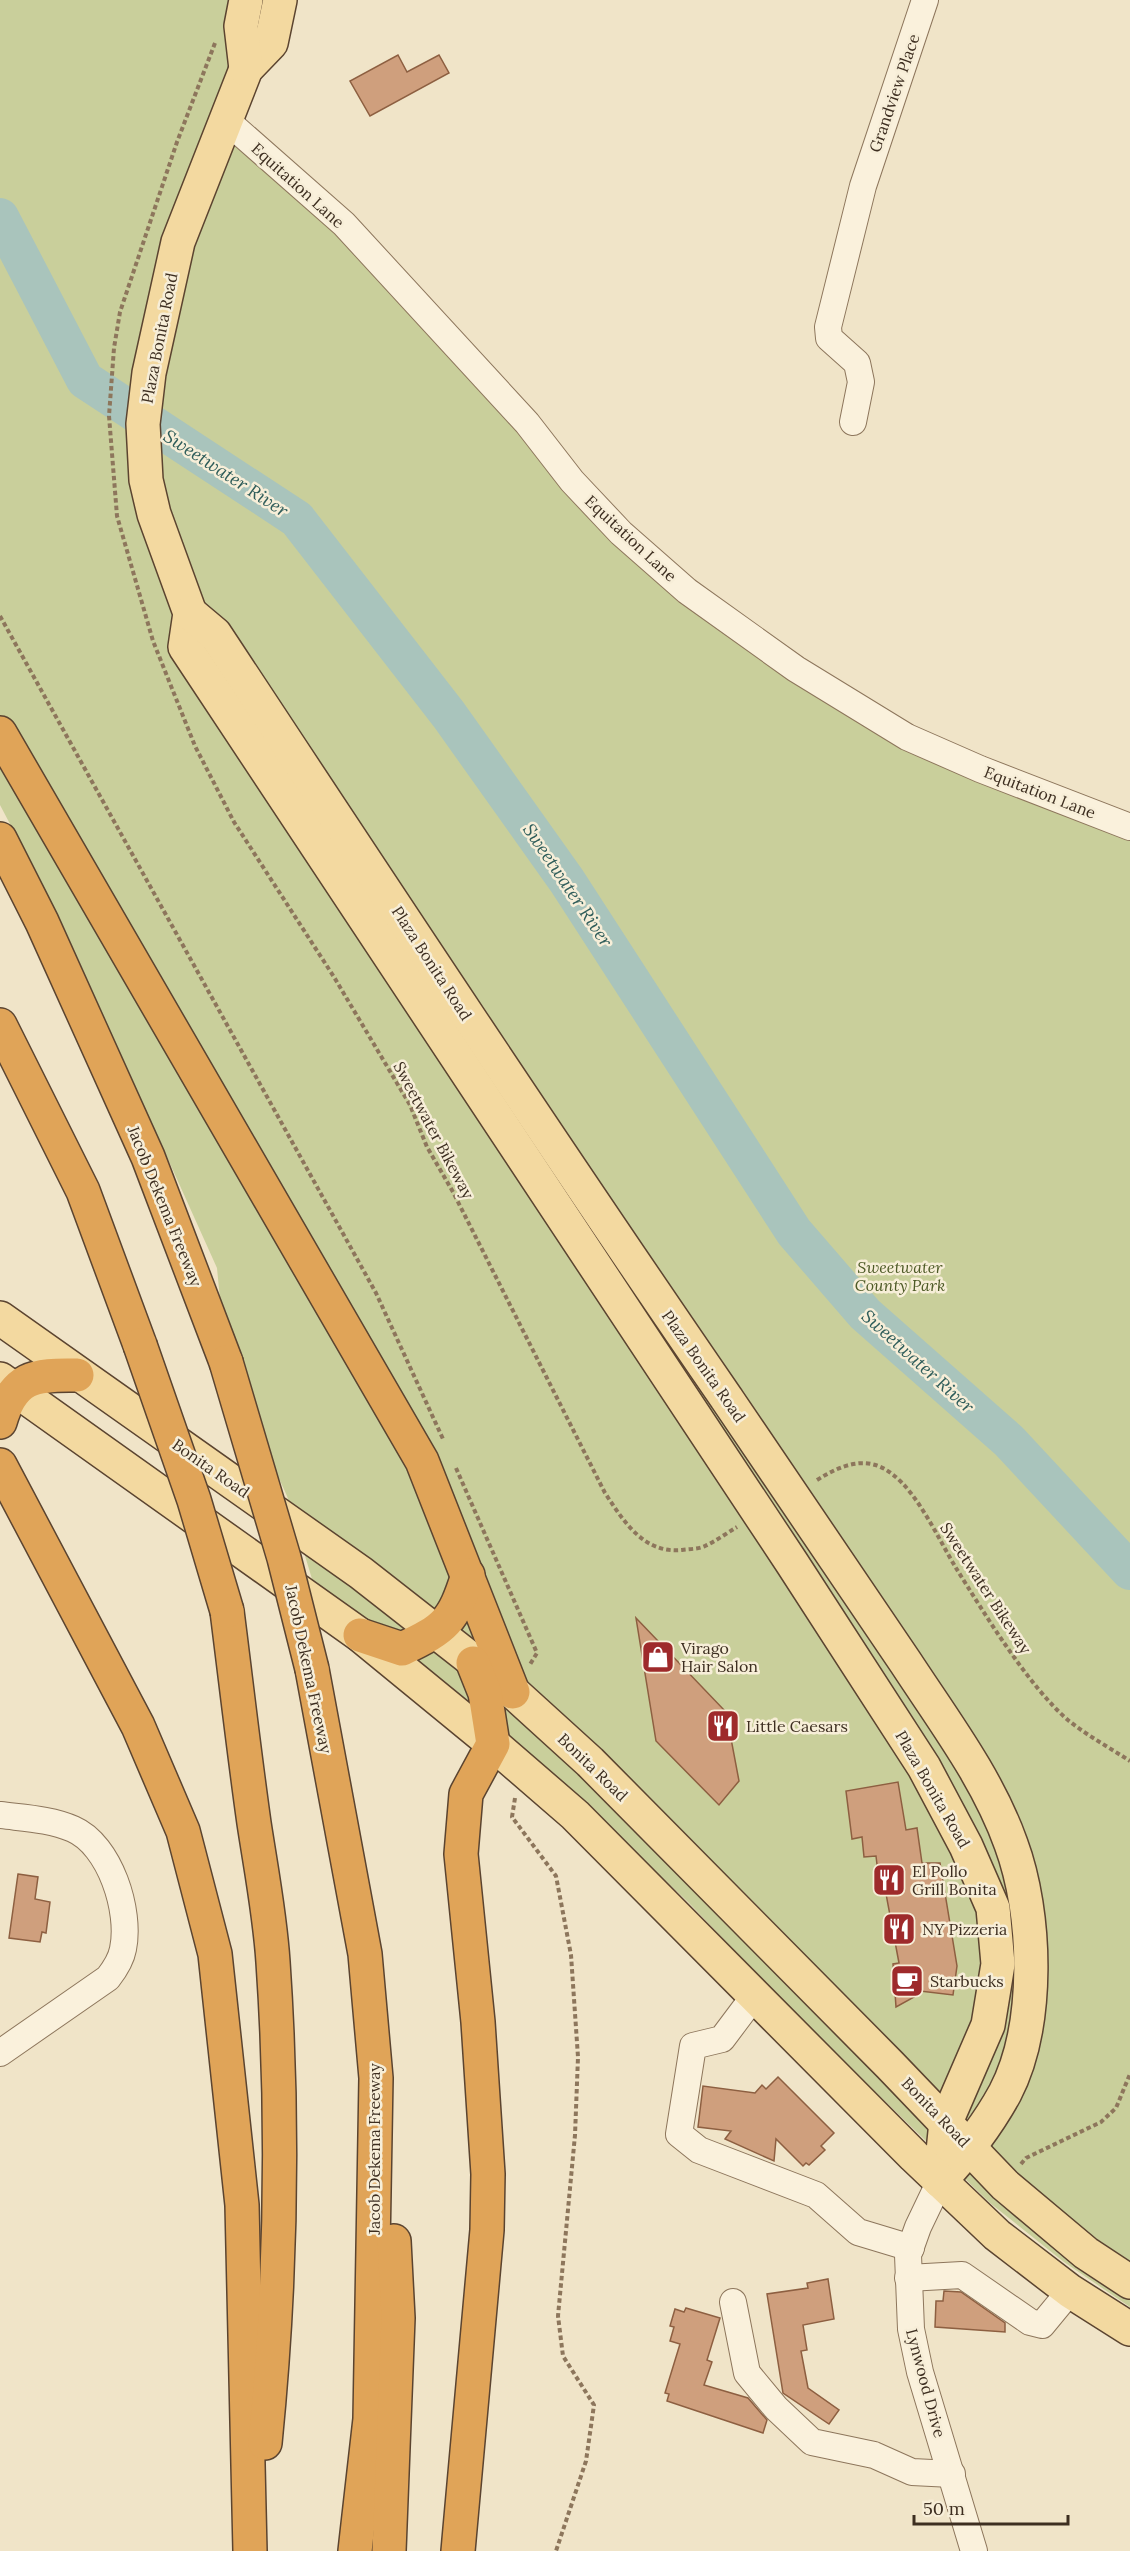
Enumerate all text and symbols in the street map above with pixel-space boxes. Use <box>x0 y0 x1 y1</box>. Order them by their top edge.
street label: Grandview Place <box>864 31 924 155</box>
street label: Equitation Lane <box>247 138 349 232</box>
street label: Plaza Bonita Road <box>137 271 182 405</box>
water label: Sweetwater River <box>159 424 293 522</box>
street label: Equitation Lane <box>581 490 681 586</box>
street label: Equitation Lane <box>981 762 1099 823</box>
water label: Sweetwater River <box>518 819 618 952</box>
street label: Plaza Bonita Road <box>388 902 477 1024</box>
street label: Sweetwater Bikeway <box>389 1058 479 1203</box>
street label: Jacob Dekema Freeway <box>123 1122 207 1290</box>
park label: Sweetwater County Park <box>855 1257 945 1295</box>
water label: Sweetwater River <box>857 1304 980 1418</box>
street label: Plaza Bonita Road <box>658 1306 750 1426</box>
street label: Bonita Road <box>169 1434 254 1502</box>
street label: Sweetwater Bikeway <box>936 1519 1036 1658</box>
street label: Jacob Dekema Freeway <box>281 1582 337 1756</box>
place label: Virago Hair Salon <box>680 1638 758 1676</box>
shop icon: Virago Hair Salon <box>640 1639 676 1675</box>
restaurant icon: Little Caesars <box>705 1708 741 1744</box>
place label: Little Caesars <box>746 1716 848 1736</box>
street label: Plaza Bonita Road <box>891 1727 975 1852</box>
street label: Bonita Road <box>554 1729 632 1806</box>
place label: El Pollo Grill Bonita <box>912 1861 997 1899</box>
restaurant icon: El Pollo Grill Bonita <box>871 1862 907 1898</box>
restaurant icon: NY Pizzeria <box>881 1911 917 1947</box>
place label: NY Pizzeria <box>922 1919 1007 1939</box>
cafe icon: Starbucks <box>889 1963 925 1999</box>
place label: Starbucks <box>930 1971 1004 1991</box>
street label: Jacob Dekema Freeway <box>364 2063 384 2236</box>
street label: Bonita Road <box>898 2073 975 2151</box>
street label: Lynwood Drive <box>902 2326 950 2440</box>
scale bar <box>914 2488 1068 2526</box>
text: 50 m <box>923 2497 965 2520</box>

